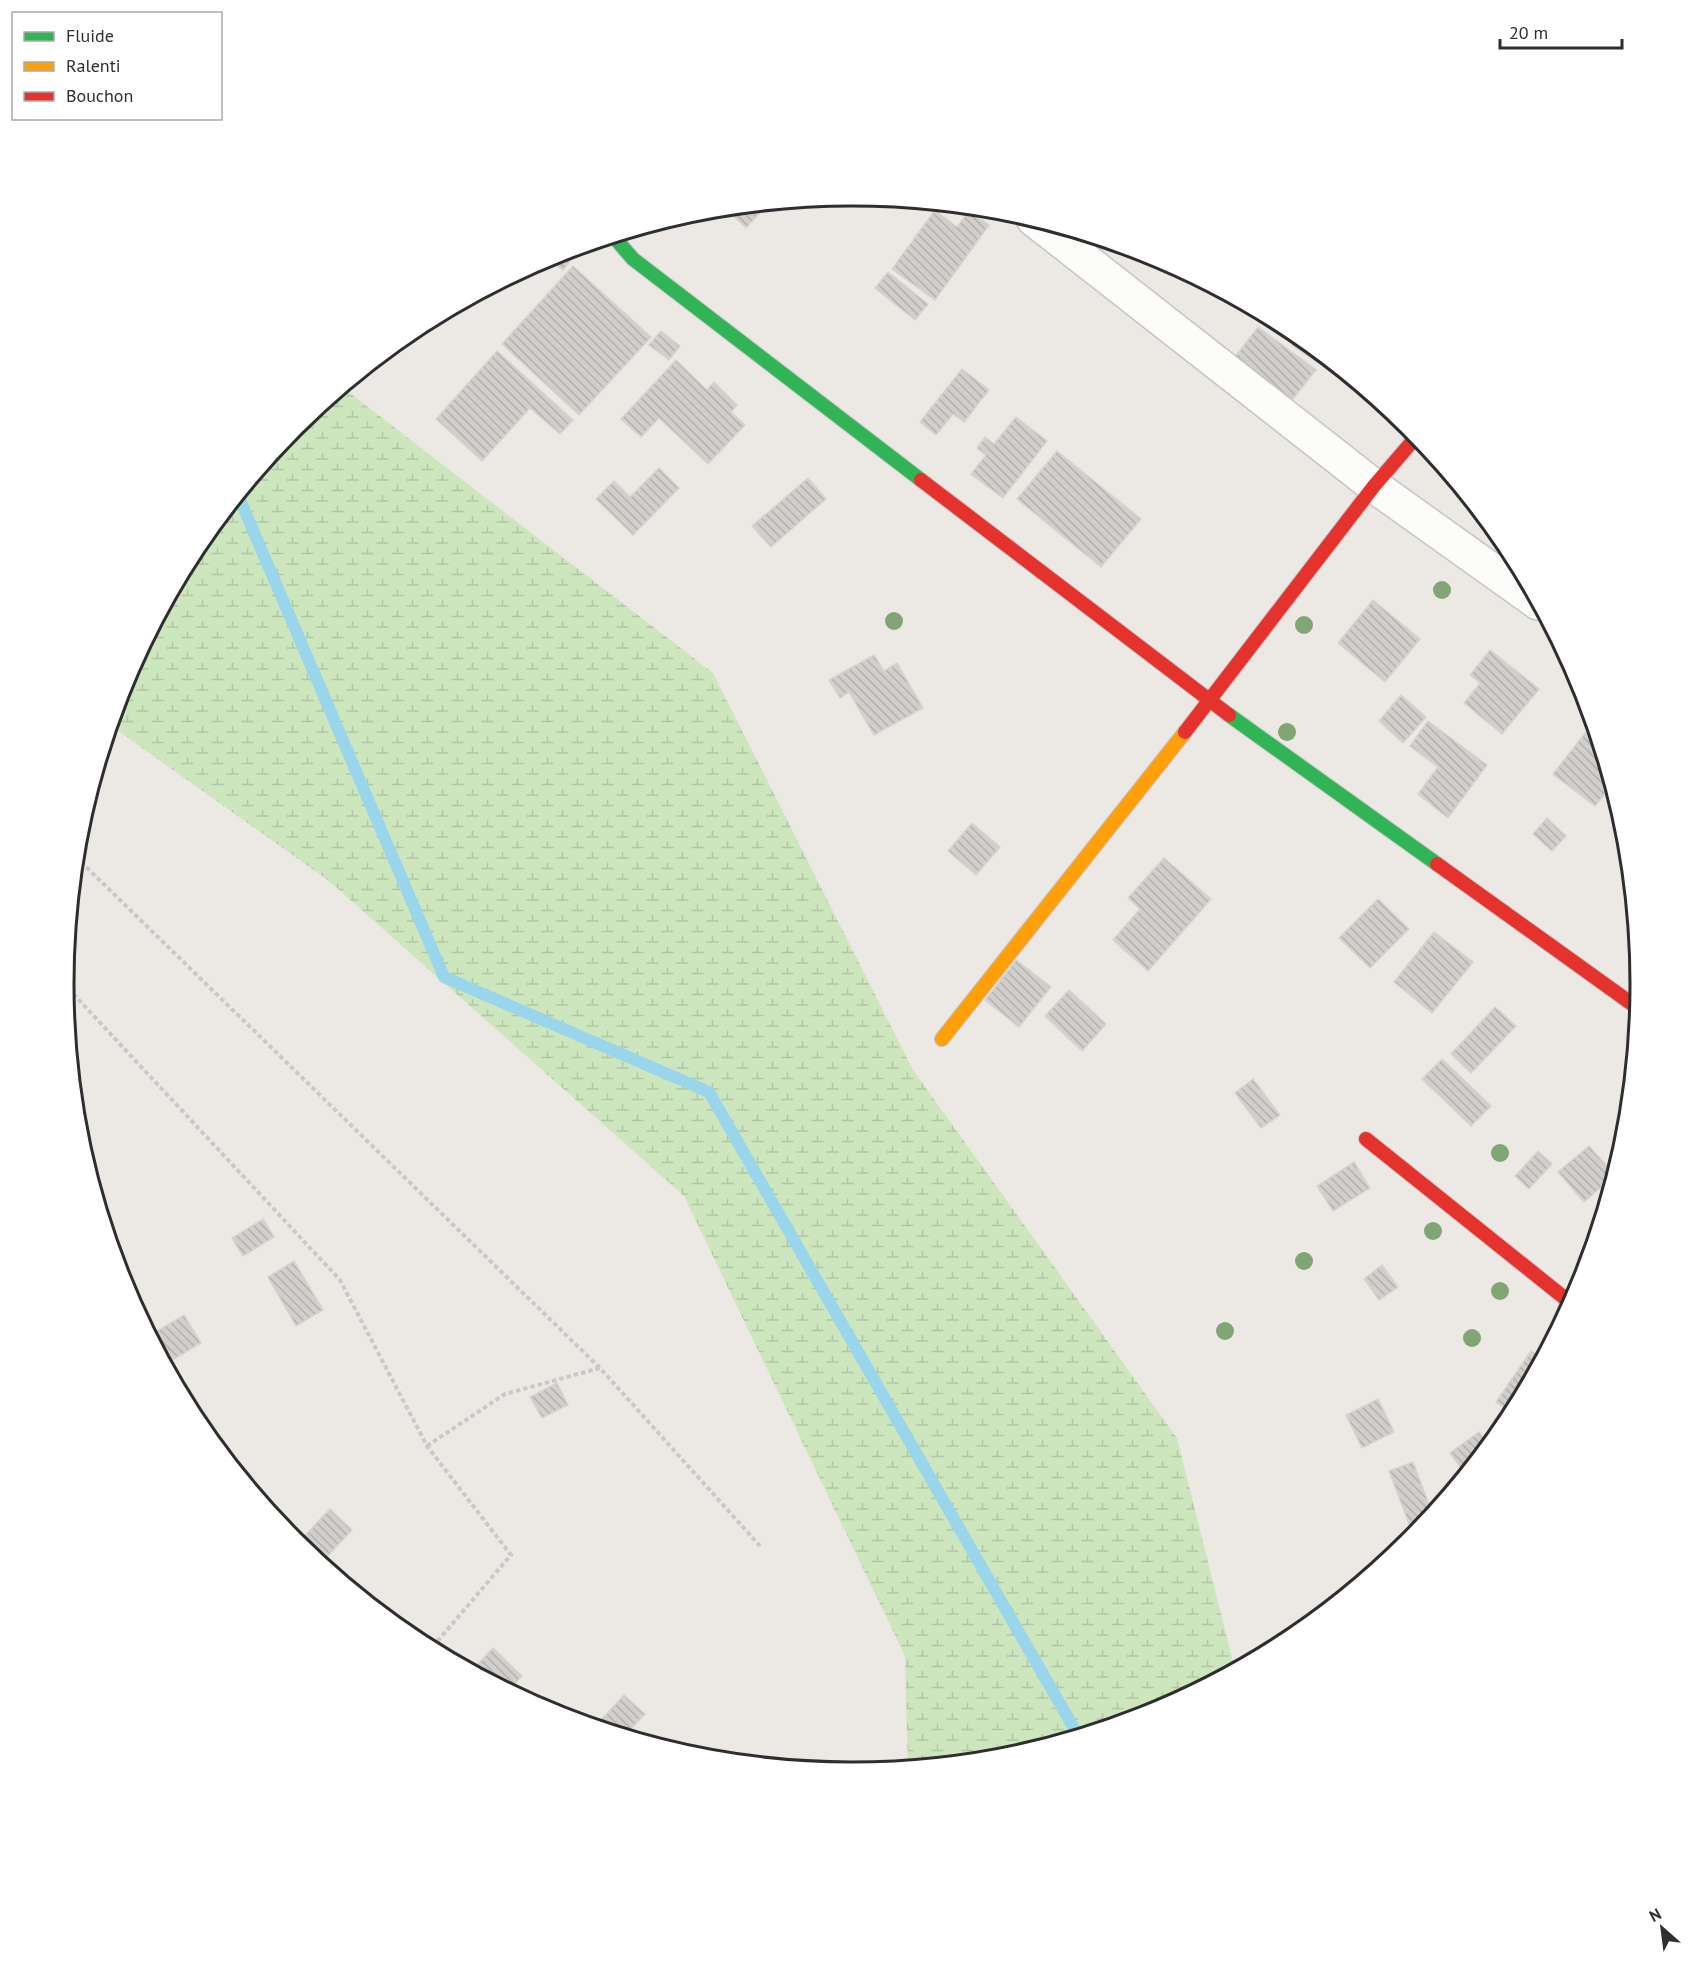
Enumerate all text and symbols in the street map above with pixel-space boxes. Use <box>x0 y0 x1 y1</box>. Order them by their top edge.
legend <box>12 12 222 120</box>
scale bar <box>1500 12 1622 50</box>
text: 20 m <box>1509 21 1548 44</box>
text: Fluide <box>66 24 114 47</box>
text: Ralenti <box>66 54 121 77</box>
text: Bouchon <box>66 84 133 107</box>
north arrow <box>1632 1898 1692 1958</box>
text: N <box>1646 1903 1664 1926</box>

